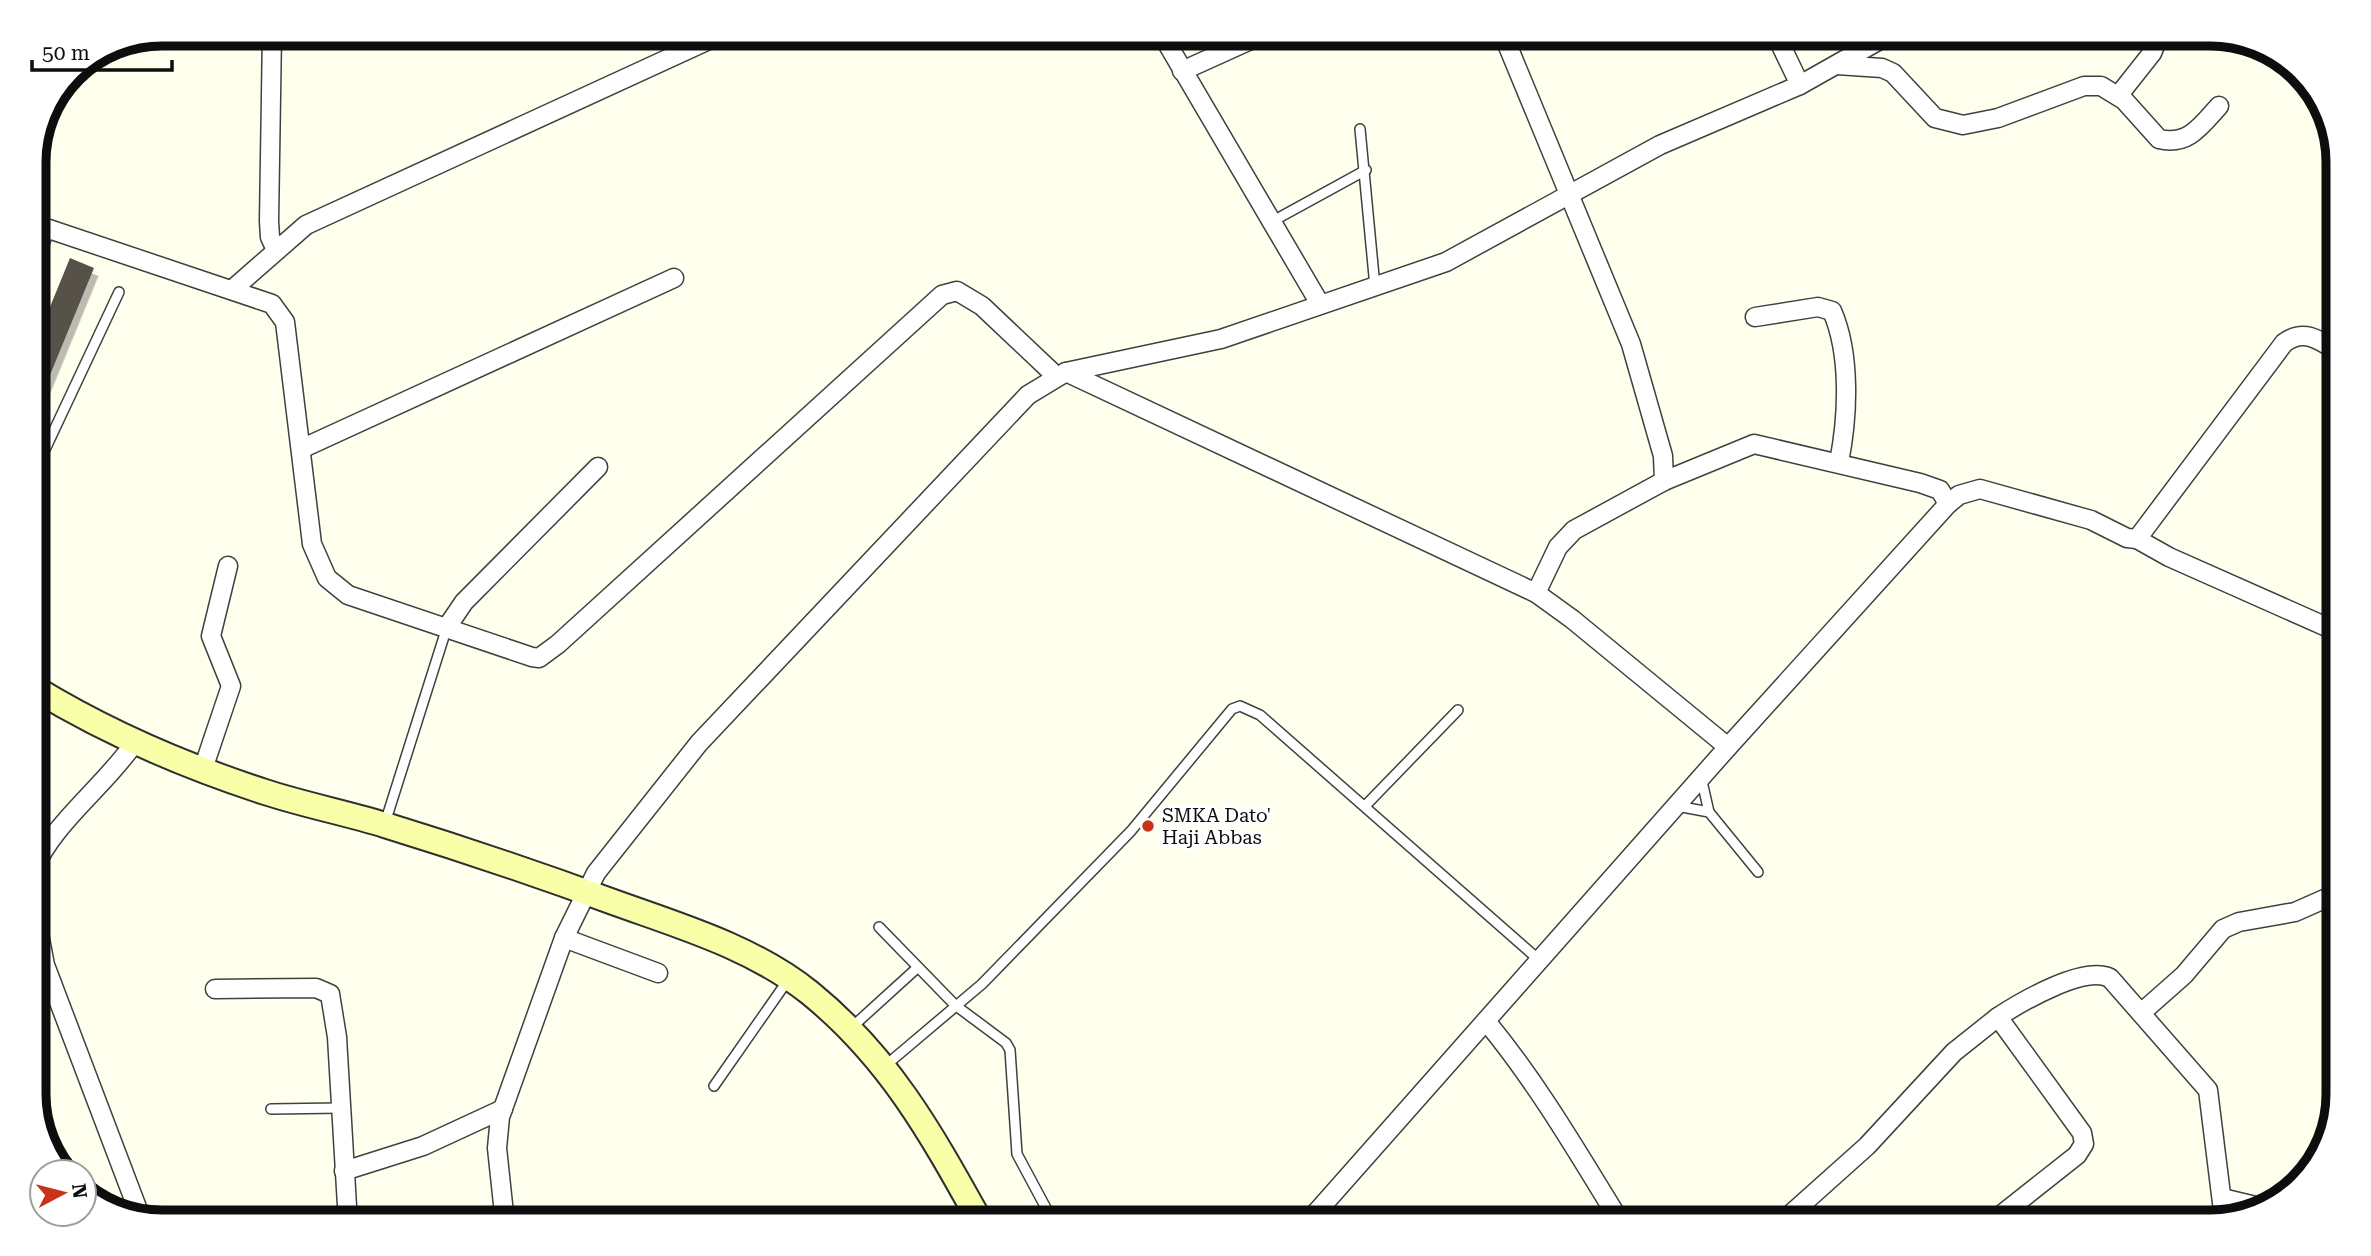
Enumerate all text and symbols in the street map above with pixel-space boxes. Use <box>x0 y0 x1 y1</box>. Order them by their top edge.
scale bar <box>32 28 172 72</box>
text: 50 m <box>42 41 90 65</box>
place label: SMKA Dato' Haji Abbas <box>1162 804 1271 849</box>
marker: SMKA Dato' Haji Abbas <box>1140 818 1156 834</box>
north arrow <box>28 1158 98 1228</box>
text: N <box>67 1182 92 1200</box>

